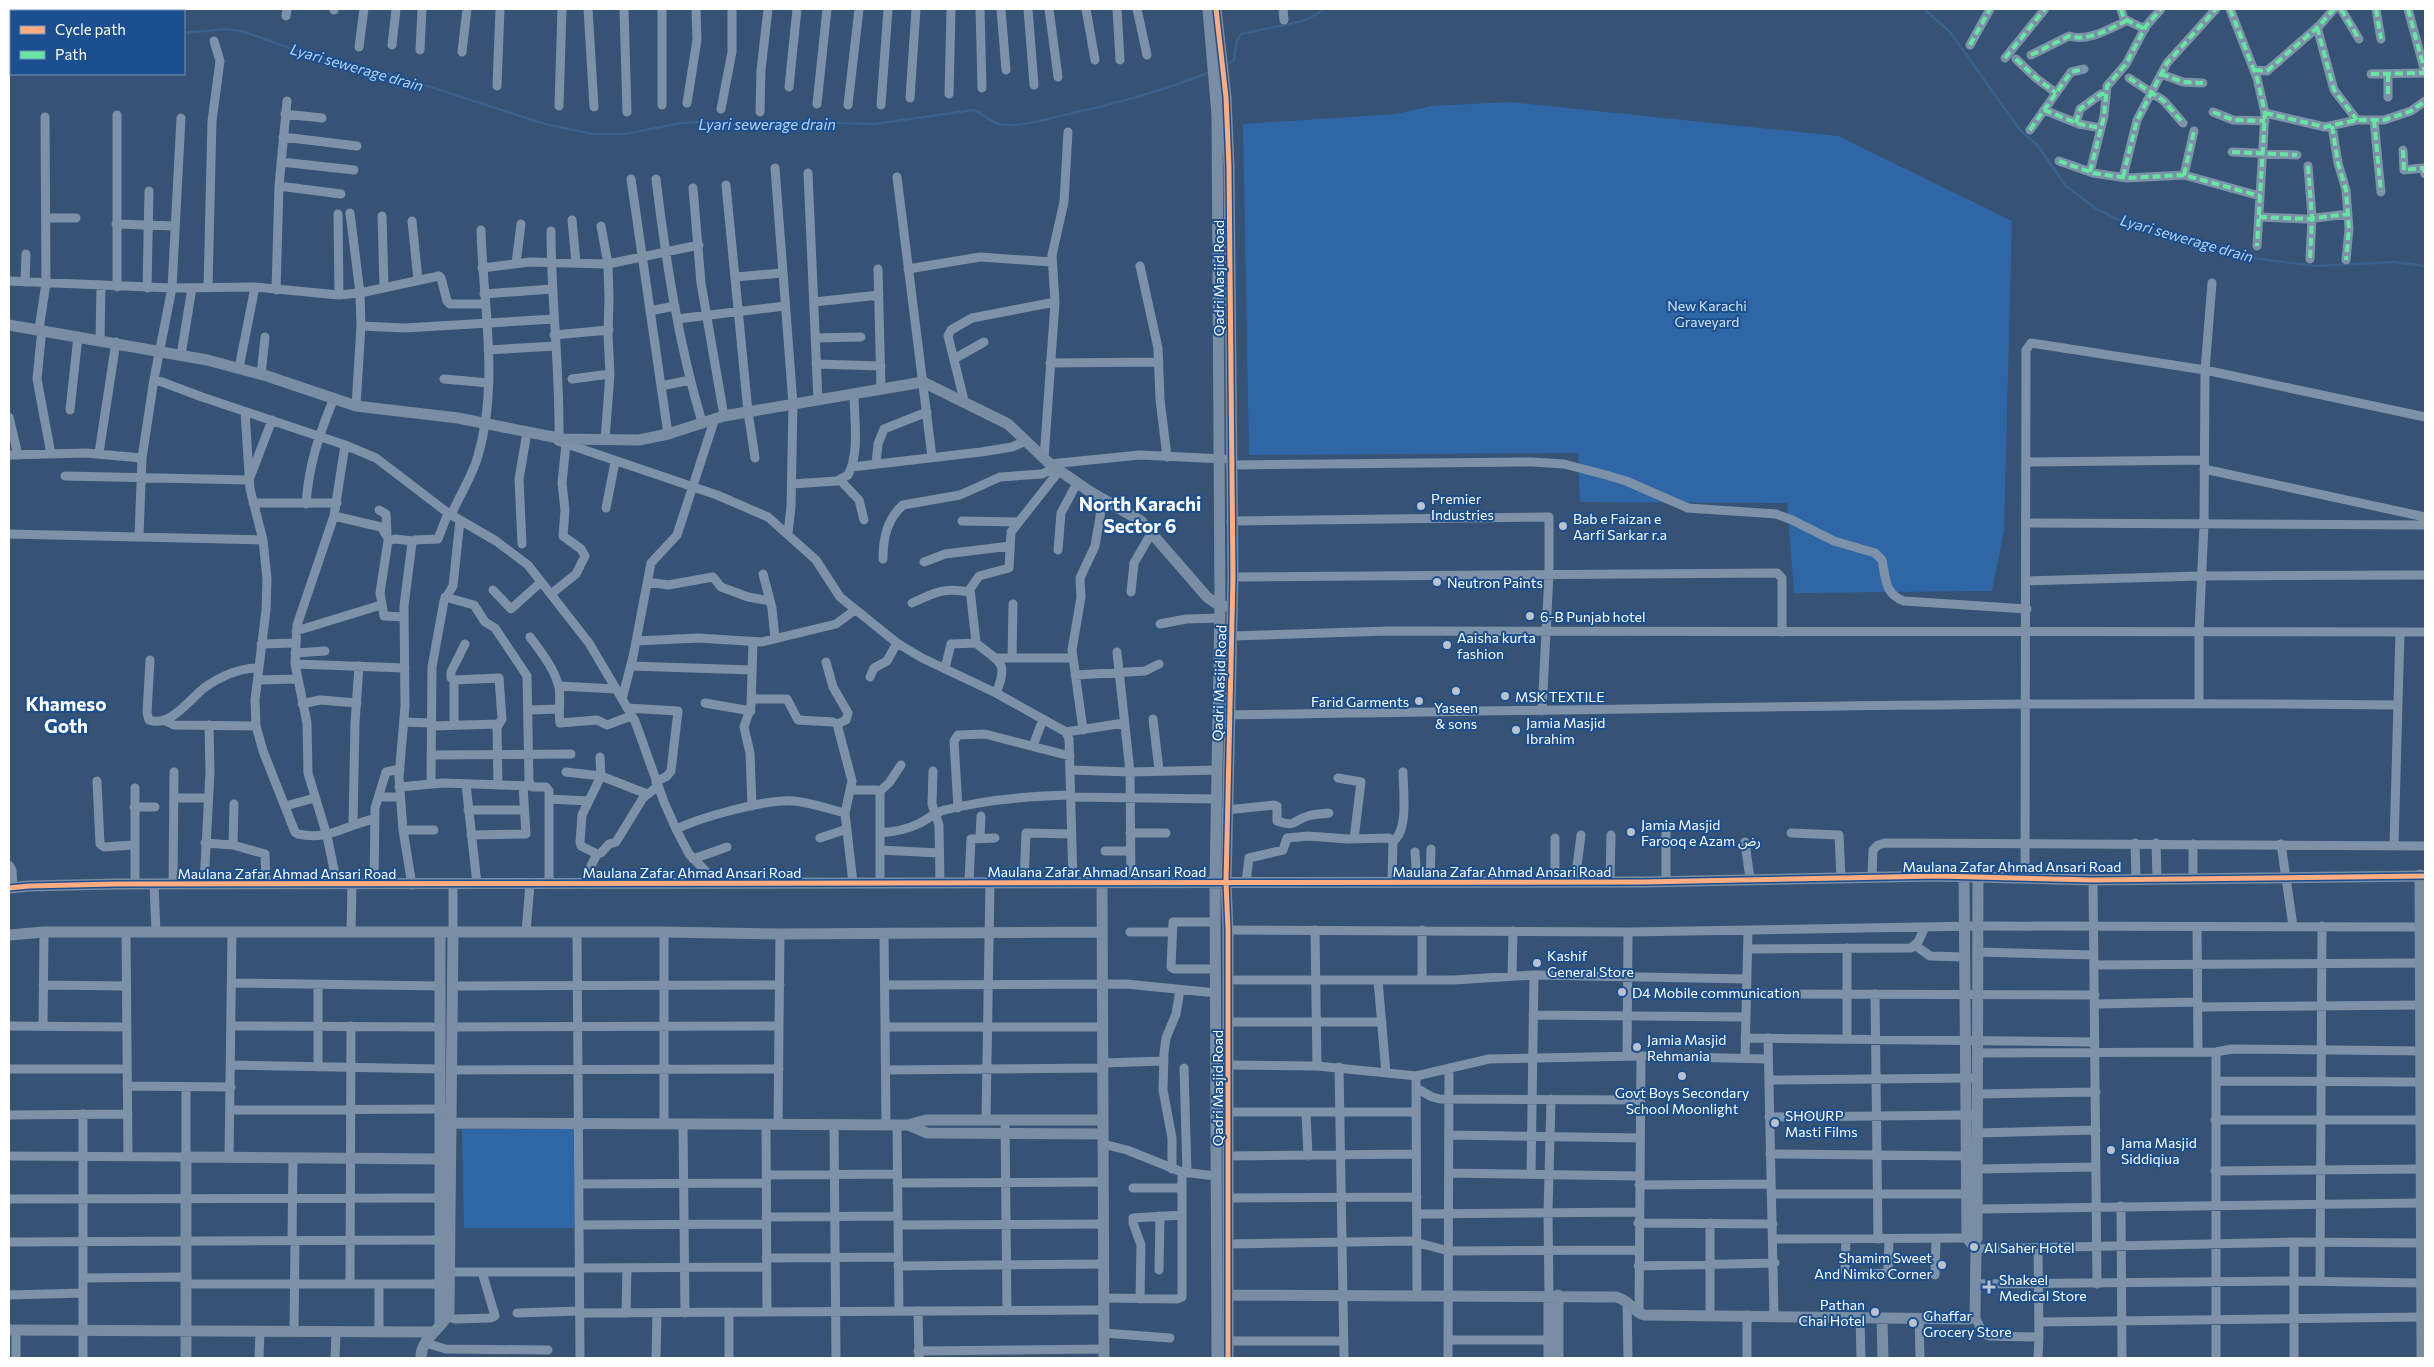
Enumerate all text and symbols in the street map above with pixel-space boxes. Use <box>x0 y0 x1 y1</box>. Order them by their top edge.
legend <box>10 10 185 75</box>
text: Cycle path <box>55 20 126 38</box>
water label: Lyari sewerage drain <box>288 39 426 95</box>
text: Path <box>55 45 87 63</box>
water label: Lyari sewerage drain <box>698 115 836 133</box>
water label: Lyari sewerage drain <box>2118 210 2256 266</box>
street label: Qadri Masjid Road <box>1210 220 1227 336</box>
park label: New Karachi Graveyard <box>1667 297 1747 330</box>
place label: Premier Industries <box>1431 490 1494 523</box>
district label: North Karachi Sector 6 <box>1079 492 1201 537</box>
marker: Premier Industries <box>1415 500 1427 512</box>
place label: Bab e Faizan e Aarfi Sarkar r.a <box>1573 510 1667 543</box>
marker: Bab e Faizan e Aarfi Sarkar r.a <box>1557 520 1569 532</box>
place label: Neutron Paints <box>1447 574 1543 591</box>
marker: Neutron Paints <box>1431 576 1443 588</box>
place label: 6-B Punjab hotel <box>1540 608 1645 625</box>
marker: 6-B Punjab hotel <box>1524 610 1536 622</box>
street label: Qadri Masjid Road <box>1208 625 1230 741</box>
place label: Aaisha kurta fashion <box>1457 629 1536 662</box>
marker: Aaisha kurta fashion <box>1441 639 1453 651</box>
marker: Yaseen & sons <box>1450 685 1462 697</box>
place label: MSK TEXTILE <box>1515 688 1605 705</box>
marker: MSK TEXTILE <box>1499 690 1511 702</box>
district label: Khameso Goth <box>25 692 107 737</box>
place label: Farid Garments <box>1311 693 1409 710</box>
marker: Farid Garments <box>1413 695 1425 707</box>
place label: Yaseen & sons <box>1434 699 1478 732</box>
place label: Jamia Masjid Ibrahim <box>1526 714 1605 747</box>
marker: Jamia Masjid Ibrahim <box>1510 724 1522 736</box>
place label: Jamia Masjid Farooq e Azam رض <box>1641 816 1761 850</box>
marker: Jamia Masjid Farooq e Azam رض <box>1625 826 1637 838</box>
street label: Maulana Zafar Ahmad Ansari Road <box>1903 858 2121 875</box>
street label: Maulana Zafar Ahmad Ansari Road <box>988 863 1206 880</box>
street label: Maulana Zafar Ahmad Ansari Road <box>1393 863 1611 880</box>
street label: Maulana Zafar Ahmad Ansari Road <box>583 864 801 881</box>
street label: Maulana Zafar Ahmad Ansari Road <box>178 865 396 882</box>
place label: Kashif General Store <box>1547 947 1634 980</box>
marker: Kashif General Store <box>1531 957 1543 969</box>
place label: D4 Mobile communication <box>1632 984 1800 1001</box>
marker: D4 Mobile communication <box>1616 986 1628 998</box>
street label: Qadri Masjid Road <box>1209 1030 1226 1146</box>
place label: Jamia Masjid Rehmania <box>1647 1031 1726 1064</box>
marker: Jamia Masjid Rehmania <box>1631 1041 1643 1053</box>
marker: Govt Boys Secondary School Moonlight <box>1676 1070 1688 1082</box>
place label: Govt Boys Secondary School Moonlight <box>1615 1084 1749 1117</box>
place label: SHOURP Masti Films <box>1785 1107 1858 1140</box>
marker: SHOURP Masti Films <box>1769 1117 1781 1129</box>
place label: Jama Masjid Siddiqiua <box>2121 1134 2197 1167</box>
marker: Jama Masjid Siddiqiua <box>2105 1144 2117 1156</box>
place label: Al Saher Hotel <box>1984 1239 2074 1256</box>
marker: Al Saher Hotel <box>1968 1241 1980 1253</box>
place label: Shamim Sweet And Nimko Corner <box>1814 1249 1932 1282</box>
marker: Shamim Sweet And Nimko Corner <box>1936 1259 1948 1271</box>
place label: Shakeel Medical Store <box>1999 1271 2087 1304</box>
marker: Shakeel Medical Store <box>1983 1281 1995 1293</box>
place label: Pathan Chai Hotel <box>1798 1296 1865 1329</box>
marker: Pathan Chai Hotel <box>1869 1306 1881 1318</box>
place label: Ghaffar Grocery Store <box>1923 1307 2012 1340</box>
marker: Ghaffar Grocery Store <box>1907 1317 1919 1329</box>

